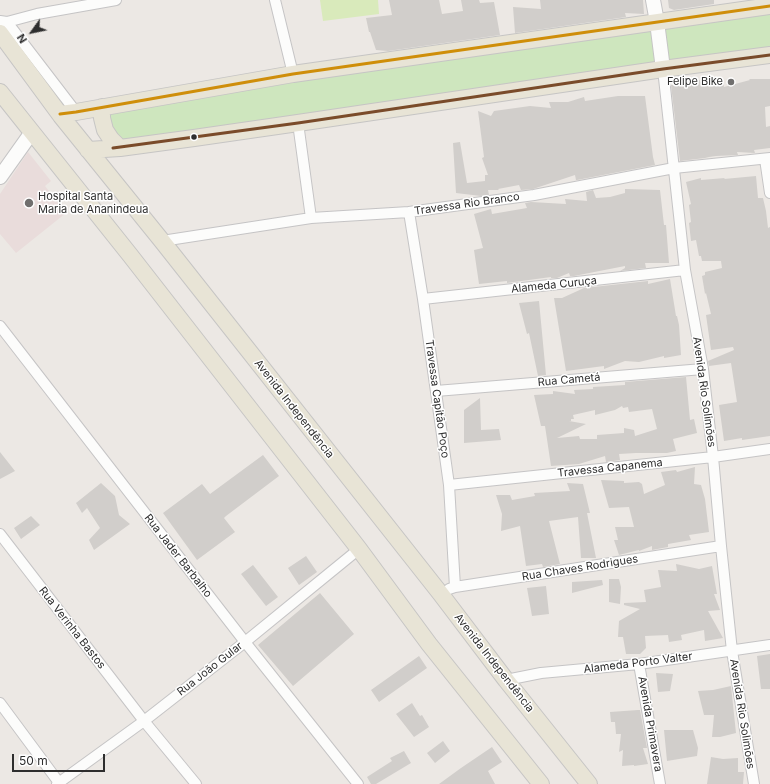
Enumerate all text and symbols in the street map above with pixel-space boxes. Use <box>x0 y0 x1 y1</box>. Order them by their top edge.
north arrow <box>12 12 52 52</box>
text: N <box>14 31 30 46</box>
place label: Felipe Bike <box>667 75 723 89</box>
marker: Felipe Bike <box>726 77 736 87</box>
unlabelled marker <box>189 132 199 142</box>
place label: Hospital Santa Maria de Ananindeua <box>38 190 148 216</box>
street label: Travessa Rio Branco <box>413 190 521 218</box>
marker: Hospital Santa Maria de Ananindeua <box>23 197 35 209</box>
street label: Alameda Curuça <box>510 274 598 296</box>
street label: Avenida Rio Solimões <box>690 336 718 448</box>
street label: Travessa Capitão Poço <box>422 339 452 459</box>
street label: Avenida Independência <box>251 357 337 461</box>
street label: Rua Cametá <box>537 371 601 389</box>
street label: Travessa Capanema <box>557 456 663 480</box>
street label: Rua Jader Barbalho <box>141 512 215 600</box>
street label: Rua Chaves Rodrigues <box>521 552 639 584</box>
street label: Rua Verinha Bastos <box>36 584 108 672</box>
street label: Avenida Independência <box>451 611 537 715</box>
street label: Rua João Gular <box>175 639 245 699</box>
street label: Alameda Porto Valter <box>583 650 693 676</box>
street label: Avenida Rio Solimões <box>727 658 757 770</box>
street label: Avenida Primavera <box>635 675 665 773</box>
scale bar <box>14 746 107 772</box>
text: 50 m <box>19 753 48 768</box>

